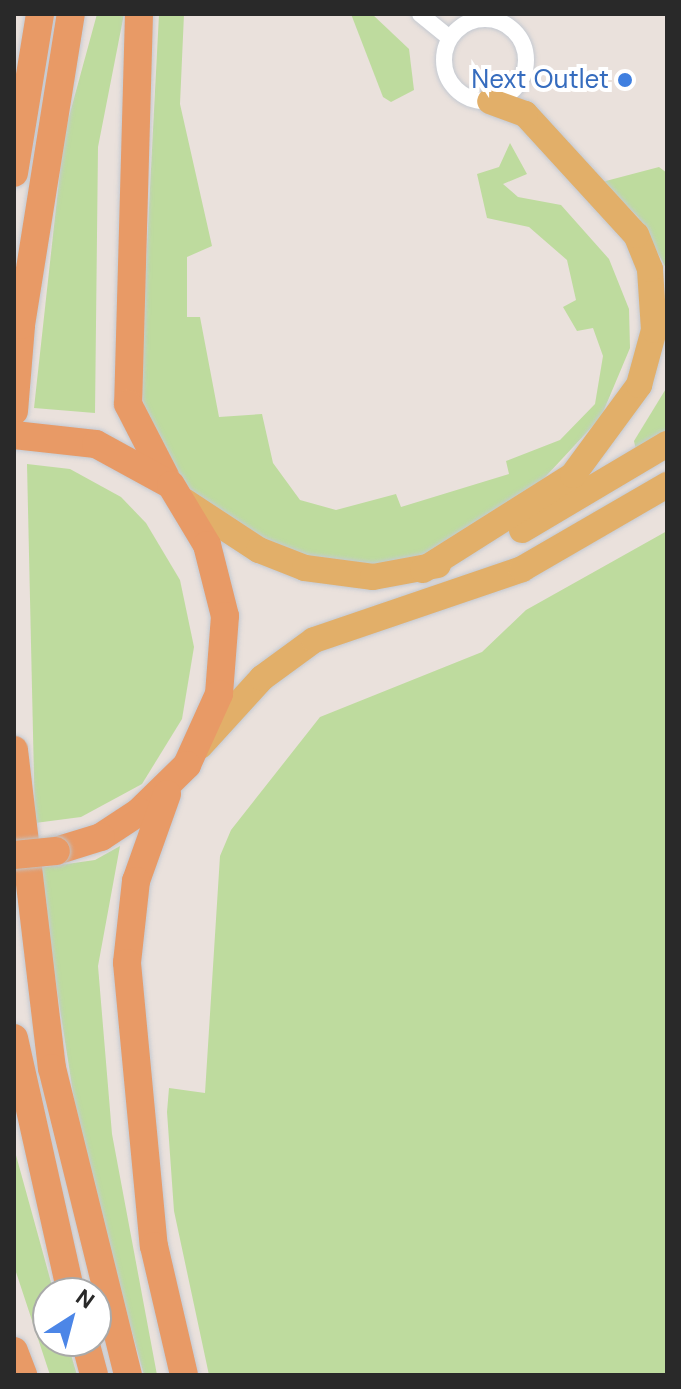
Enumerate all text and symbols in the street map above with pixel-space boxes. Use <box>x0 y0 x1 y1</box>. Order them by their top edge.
place label: Next Outlet <box>471 64 609 96</box>
marker: Next Outlet <box>616 71 634 89</box>
north arrow <box>32 1277 112 1357</box>
text: N <box>70 1282 100 1315</box>

